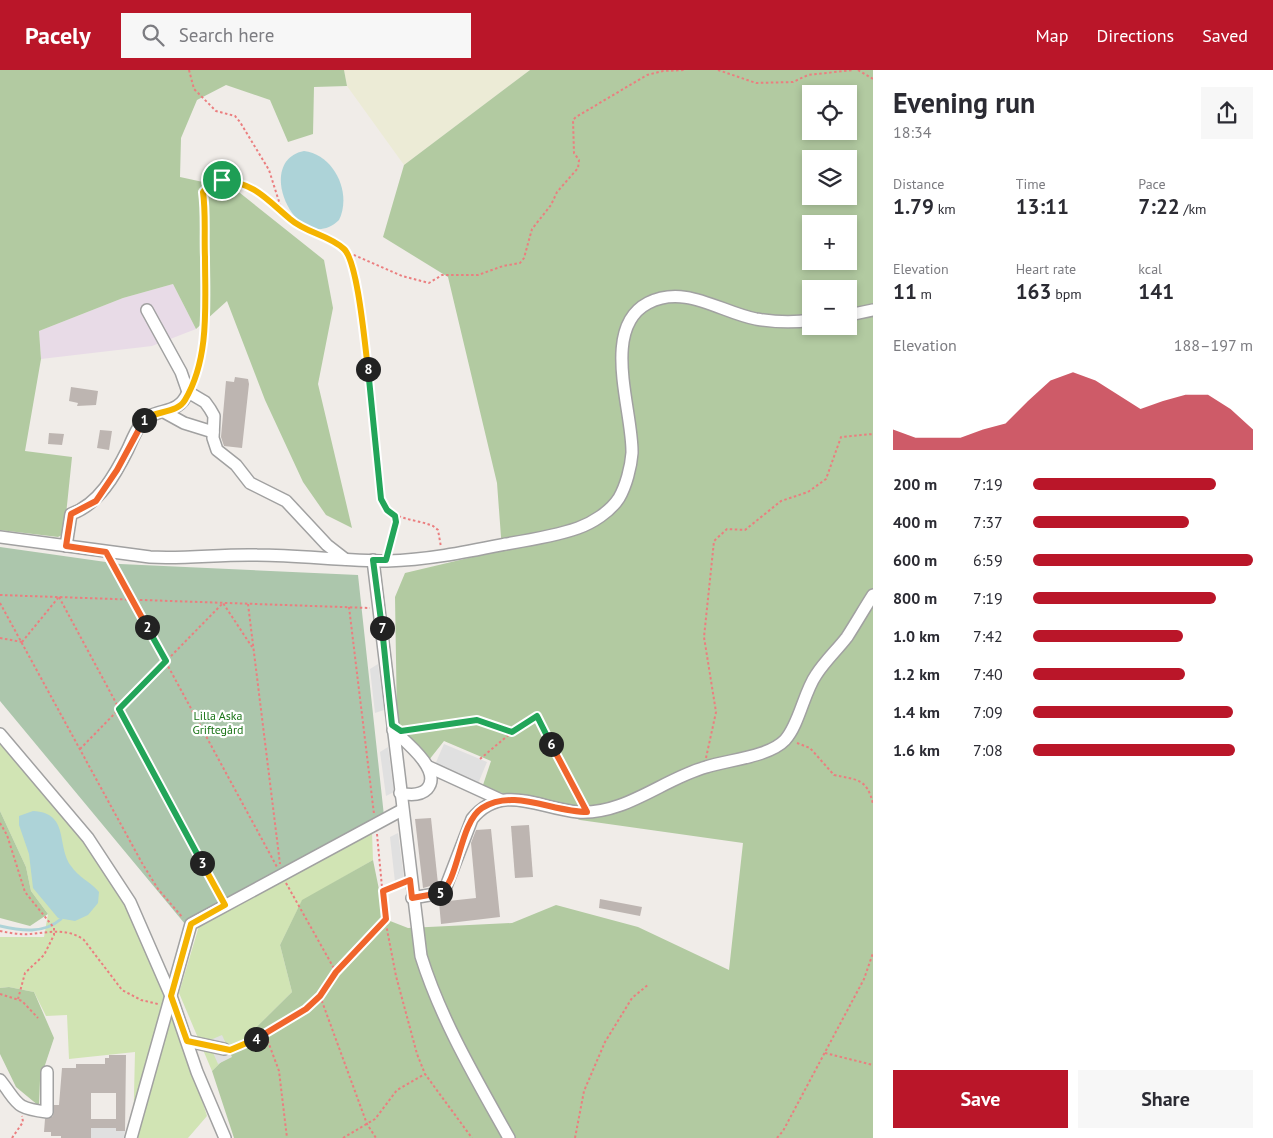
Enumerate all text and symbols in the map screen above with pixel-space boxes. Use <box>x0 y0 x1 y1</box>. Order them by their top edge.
search box <box>121 13 471 58</box>
text: Pacely <box>25 20 91 51</box>
icon: search <box>139 21 167 49</box>
text: Search here <box>179 23 274 47</box>
text: Map <box>1036 24 1068 47</box>
text: Directions <box>1096 24 1174 47</box>
text: Saved <box>1202 24 1248 47</box>
text: Evening run <box>893 84 1035 121</box>
map controls <box>802 85 857 335</box>
button: locate <box>802 85 857 140</box>
button: share <box>1201 87 1253 139</box>
text: 18:34 <box>893 122 931 142</box>
button: layers <box>802 150 857 205</box>
pin <box>201 159 243 201</box>
icon: arrive <box>208 166 236 194</box>
text: Distance <box>893 175 944 193</box>
text: Time <box>1016 175 1046 193</box>
text: Pace <box>1138 175 1166 193</box>
text: 1.79 <box>893 193 934 220</box>
text: 13:11 <box>1016 193 1069 220</box>
text: 7:22 <box>1138 193 1180 220</box>
text: km <box>934 200 956 218</box>
text: /km <box>1180 200 1206 218</box>
button: + <box>802 215 857 270</box>
text: Elevation <box>893 260 949 278</box>
text: Heart rate <box>1016 260 1076 278</box>
text: kcal <box>1138 260 1162 278</box>
text: 11 <box>893 278 917 305</box>
text: 163 <box>1016 278 1051 305</box>
text: 141 <box>1138 278 1174 305</box>
button: − <box>802 280 857 335</box>
text: m <box>917 285 932 303</box>
text: bpm <box>1051 285 1082 303</box>
text: Elevation <box>893 335 957 355</box>
text: 188–197 m <box>1174 335 1253 355</box>
pin: 8 <box>356 356 380 382</box>
text: 8 <box>365 360 372 378</box>
pin: 1 <box>132 408 156 432</box>
text: 1 <box>141 411 148 429</box>
text: 200 m <box>893 474 937 494</box>
text: 7:19 <box>973 474 1003 494</box>
text: 400 m <box>893 512 937 532</box>
text: 7:37 <box>973 512 1003 532</box>
text: 600 m <box>893 550 937 570</box>
text: 6:59 <box>973 550 1003 570</box>
text: 800 m <box>893 588 937 608</box>
text: 7:19 <box>973 588 1003 608</box>
pin: 2 <box>134 614 160 640</box>
pin: 7 <box>370 616 394 640</box>
text: 2 <box>144 618 151 636</box>
text: 7 <box>379 619 386 637</box>
text: 1.0 km <box>893 626 940 646</box>
text: 7:42 <box>973 626 1003 646</box>
text: 1.2 km <box>893 664 940 684</box>
text: 7:40 <box>973 664 1003 684</box>
text: 1.4 km <box>893 702 940 722</box>
text: 7:09 <box>973 702 1003 722</box>
park label: Lilla Aska Griftegård <box>192 708 244 737</box>
pin: 6 <box>538 732 564 756</box>
text: 6 <box>548 735 555 753</box>
text: 1.6 km <box>893 740 940 760</box>
text: 7:08 <box>973 740 1003 760</box>
pin: 3 <box>190 850 214 876</box>
text: 3 <box>199 854 206 872</box>
pin: 5 <box>428 880 452 906</box>
text: 5 <box>437 884 444 902</box>
pin: 4 <box>244 1026 268 1052</box>
text: 4 <box>253 1030 260 1048</box>
button: Save <box>893 1070 1068 1128</box>
button: Share <box>1078 1070 1253 1128</box>

